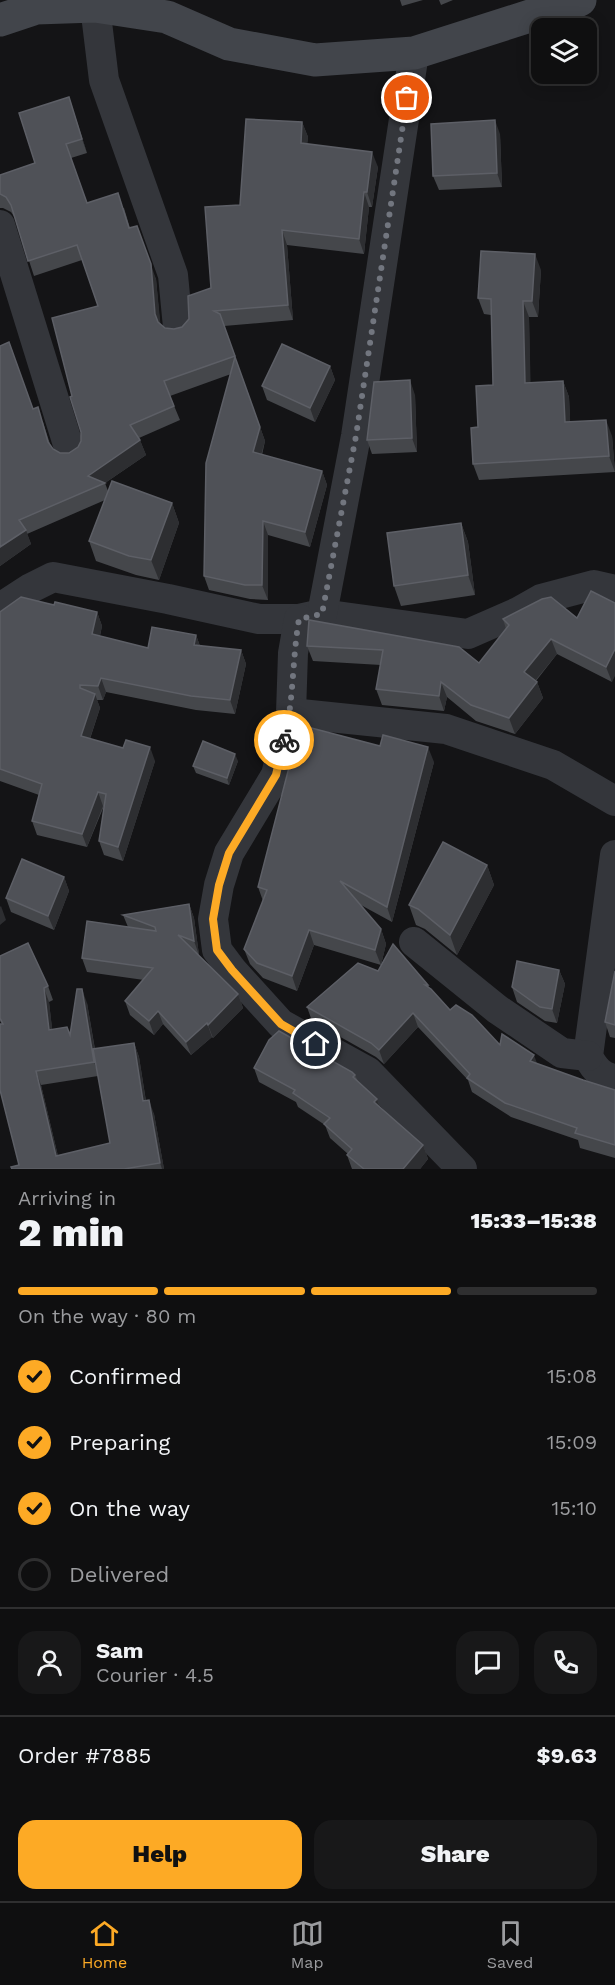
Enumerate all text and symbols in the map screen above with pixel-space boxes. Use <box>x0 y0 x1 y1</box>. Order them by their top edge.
map controls <box>531 18 597 84</box>
button: layers <box>531 18 597 84</box>
pin <box>381 72 432 123</box>
icon: bag <box>390 81 423 114</box>
courier <box>254 710 314 770</box>
icon: bike <box>268 724 301 757</box>
pin <box>290 1018 341 1069</box>
icon: home <box>299 1027 332 1060</box>
text: Arriving in <box>18 1186 116 1210</box>
text: 15:33–15:38 <box>471 1208 597 1233</box>
text: 2 min <box>18 1210 124 1255</box>
text: On the way · 80 m <box>18 1304 196 1328</box>
icon: check <box>18 1360 51 1393</box>
text: Confirmed <box>69 1364 182 1389</box>
text: 15:08 <box>547 1364 597 1388</box>
icon: check <box>18 1426 51 1459</box>
text: Preparing <box>69 1430 170 1455</box>
text: 15:09 <box>547 1430 597 1454</box>
icon: check <box>18 1492 51 1525</box>
text: On the way <box>69 1496 190 1521</box>
text: 15:10 <box>551 1496 597 1520</box>
text: Delivered <box>69 1562 169 1587</box>
button: person <box>18 1631 81 1694</box>
button: chat <box>456 1631 519 1694</box>
button: phone <box>534 1631 597 1694</box>
text: Sam <box>96 1638 144 1663</box>
text: Courier · 4.5 <box>96 1663 214 1687</box>
text: Order #7885 <box>18 1743 151 1768</box>
text: $9.63 <box>537 1743 597 1768</box>
button: Help <box>18 1820 302 1889</box>
button: Share <box>314 1820 597 1889</box>
tab: Home <box>82 1917 127 1972</box>
tab: Map <box>291 1917 324 1972</box>
tab: Saved <box>487 1917 533 1972</box>

